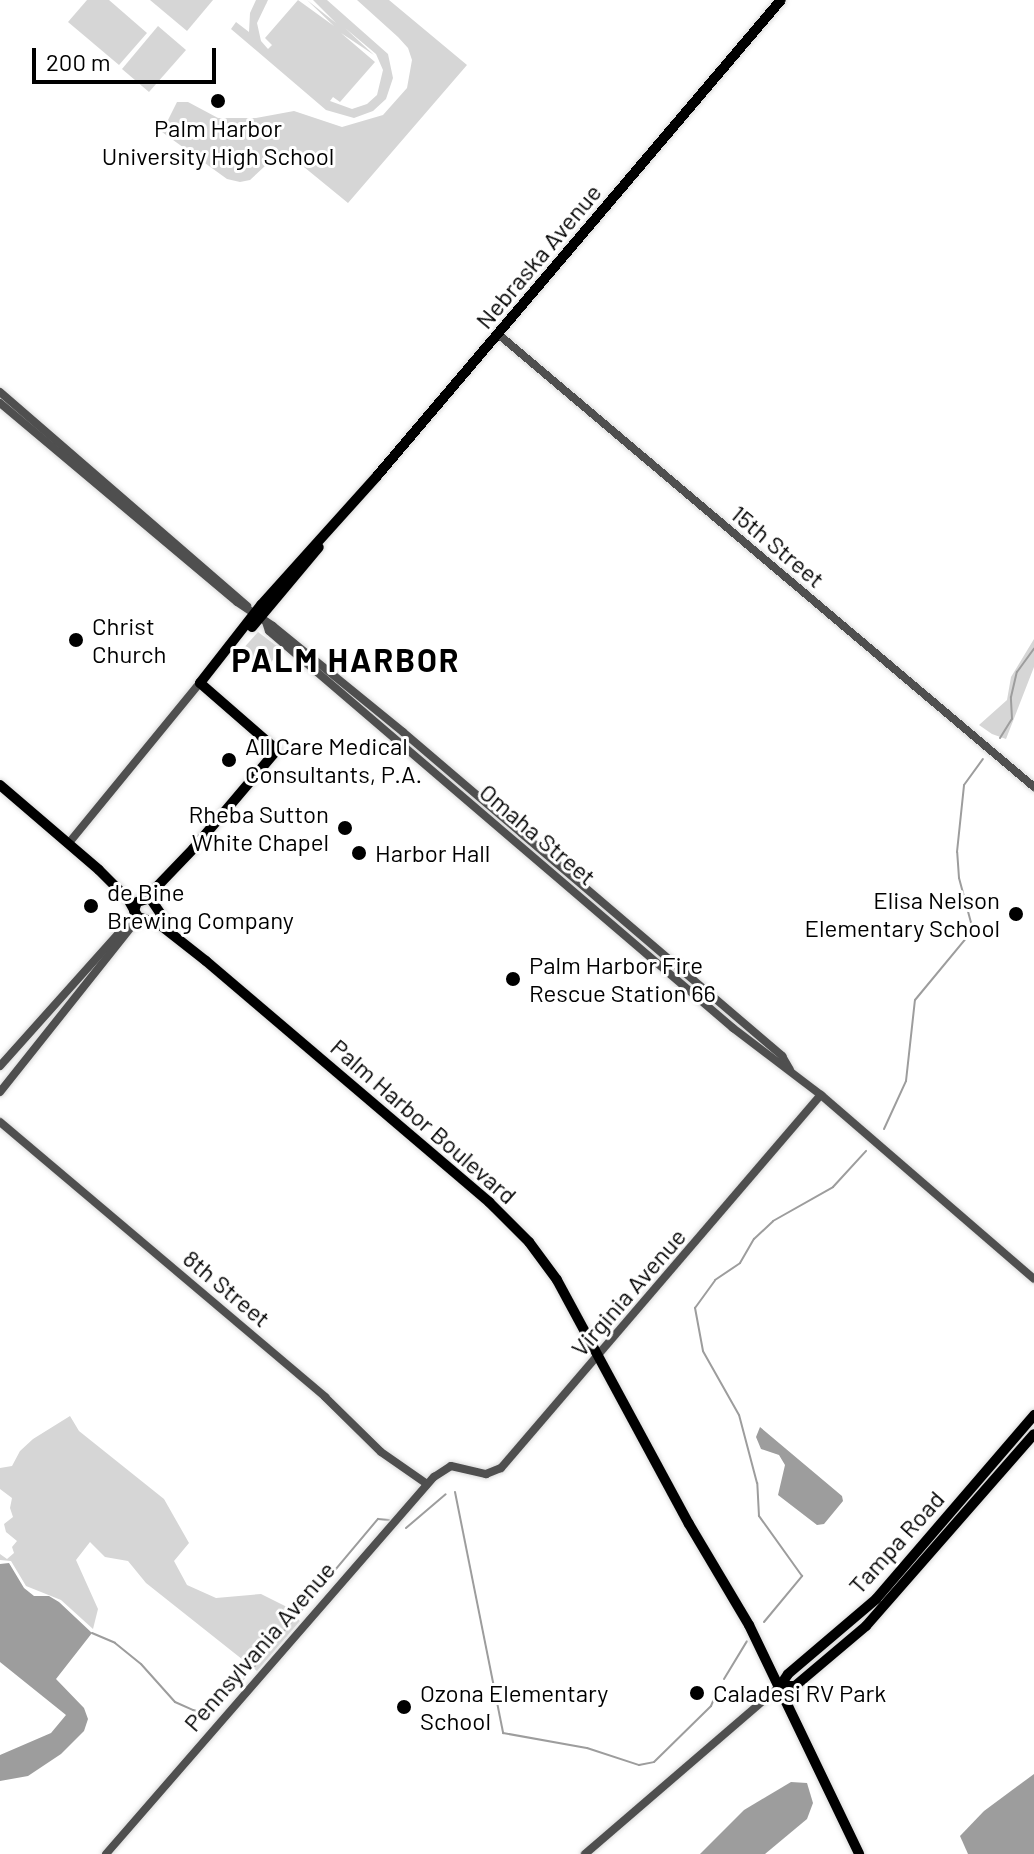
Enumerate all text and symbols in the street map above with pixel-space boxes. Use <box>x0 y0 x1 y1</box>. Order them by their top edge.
scale bar <box>36 32 220 82</box>
text: 200 m <box>46 47 111 76</box>
marker: Palm Harbor University High School <box>209 92 227 110</box>
place label: Palm Harbor University High School <box>102 114 334 170</box>
street label: Nebraska Avenue <box>469 178 607 334</box>
street label: 15th Street <box>726 499 830 593</box>
place label: Christ Church <box>92 612 166 668</box>
marker: Christ Church <box>67 631 85 649</box>
district label: PALM HARBOR <box>231 640 461 678</box>
place label: All Care Medical Consultants, P.A. <box>245 732 422 788</box>
marker: All Care Medical Consultants, P.A. <box>220 751 238 769</box>
street label: Omaha Street <box>474 777 602 891</box>
place label: Rheba Sutton White Chapel <box>189 800 329 856</box>
marker: Rheba Sutton White Chapel <box>336 819 354 837</box>
place label: Harbor Hall <box>375 839 490 867</box>
marker: Harbor Hall <box>350 844 368 862</box>
place label: de Bine Brewing Company <box>107 878 294 934</box>
place label: Elisa Nelson Elementary School <box>805 886 1000 942</box>
marker: de Bine Brewing Company <box>82 897 100 915</box>
marker: Elisa Nelson Elementary School <box>1007 905 1025 923</box>
place label: Palm Harbor Fire Rescue Station 66 <box>529 951 716 1007</box>
marker: Palm Harbor Fire Rescue Station 66 <box>504 970 522 988</box>
street label: Palm Harbor Boulevard <box>325 1032 523 1210</box>
street label: Virginia Avenue <box>565 1222 691 1362</box>
street label: 8th Street <box>178 1243 276 1333</box>
street label: Tampa Road <box>842 1485 950 1599</box>
street label: Pennsylvania Avenue <box>177 1555 341 1737</box>
place label: Ozona Elementary School <box>420 1679 608 1735</box>
place label: Caladesi RV Park <box>713 1679 886 1707</box>
marker: Caladesi RV Park <box>688 1684 706 1702</box>
marker: Ozona Elementary School <box>395 1698 413 1716</box>

